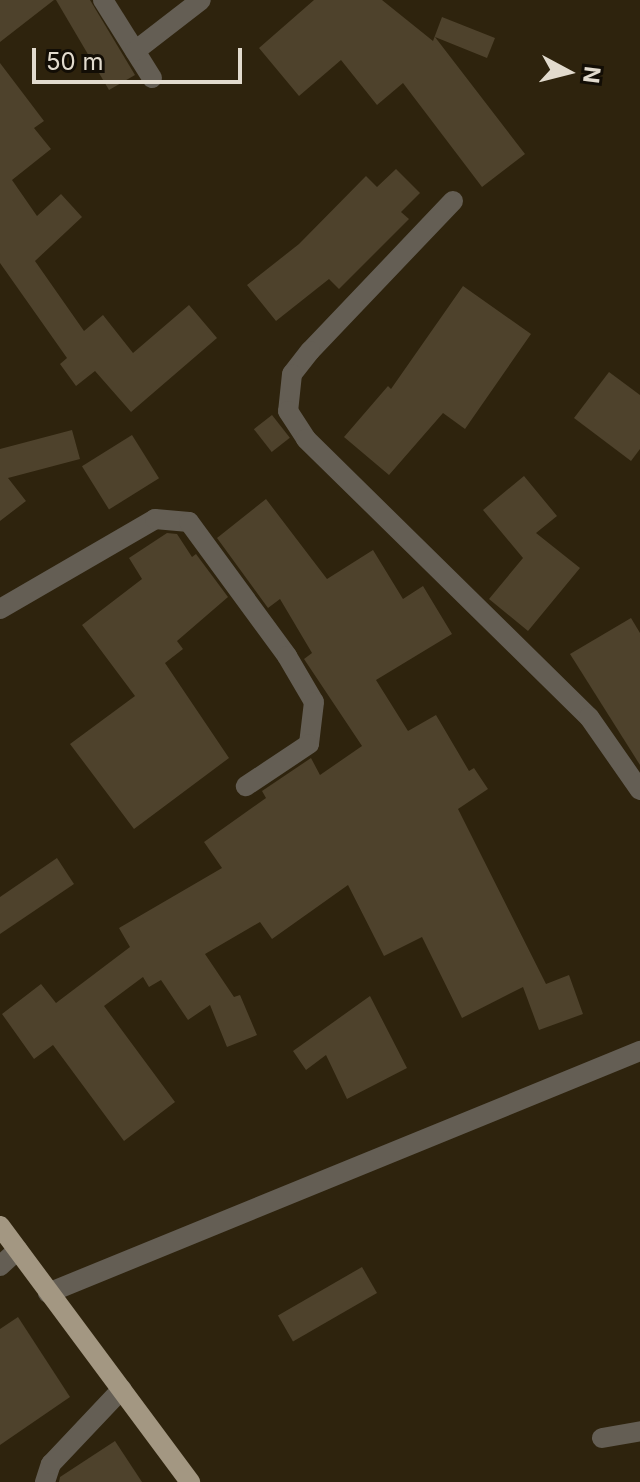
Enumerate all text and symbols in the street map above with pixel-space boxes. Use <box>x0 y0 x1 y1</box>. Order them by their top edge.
scale bar <box>36 32 246 82</box>
north arrow <box>528 32 608 112</box>
text: 50 m <box>46 47 104 76</box>
text: N <box>578 65 606 85</box>

